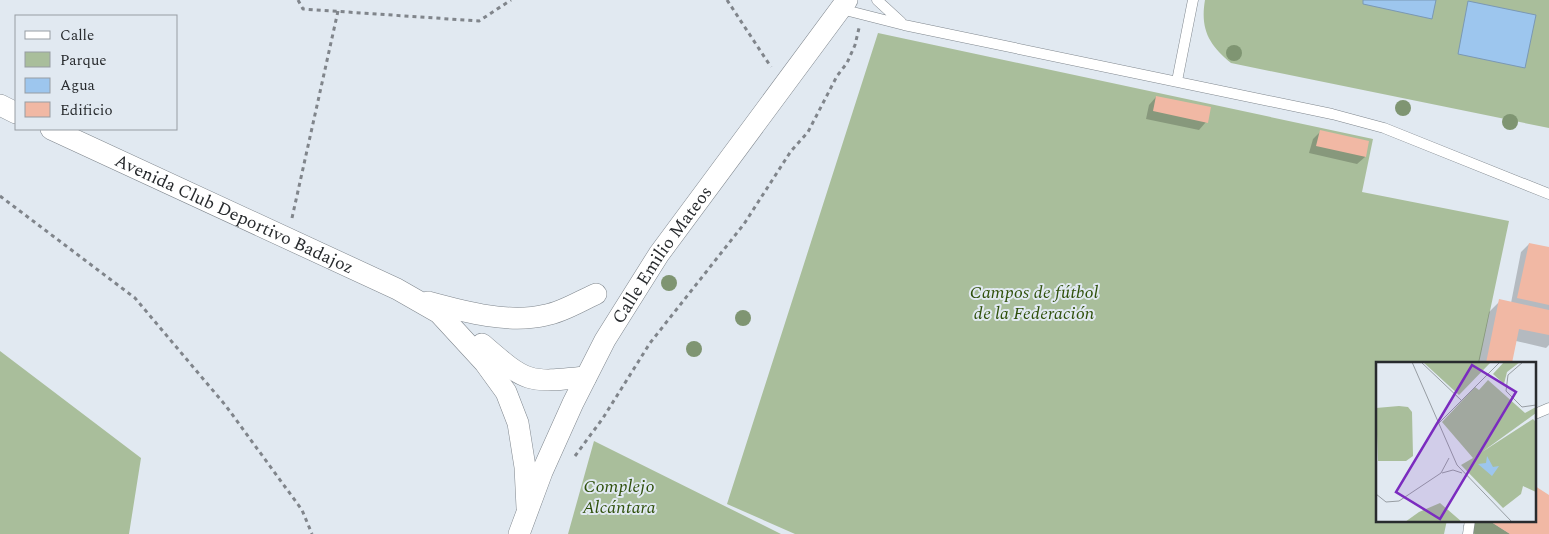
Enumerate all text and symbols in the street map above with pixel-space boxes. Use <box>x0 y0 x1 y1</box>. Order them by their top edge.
legend <box>15 15 178 130</box>
text: Calle <box>60 24 94 47</box>
text: Parque <box>60 49 107 72</box>
text: Agua <box>60 74 96 97</box>
text: Edificio <box>60 99 113 122</box>
street label: Avenida Club Deportivo Badajoz <box>110 147 358 281</box>
street label: Calle Emilio Mateos <box>605 180 719 329</box>
park label: Campos de fútbol de la Federación <box>970 279 1099 327</box>
inset map <box>1376 362 1536 522</box>
park label: Complejo Alcántara <box>581 473 656 521</box>

